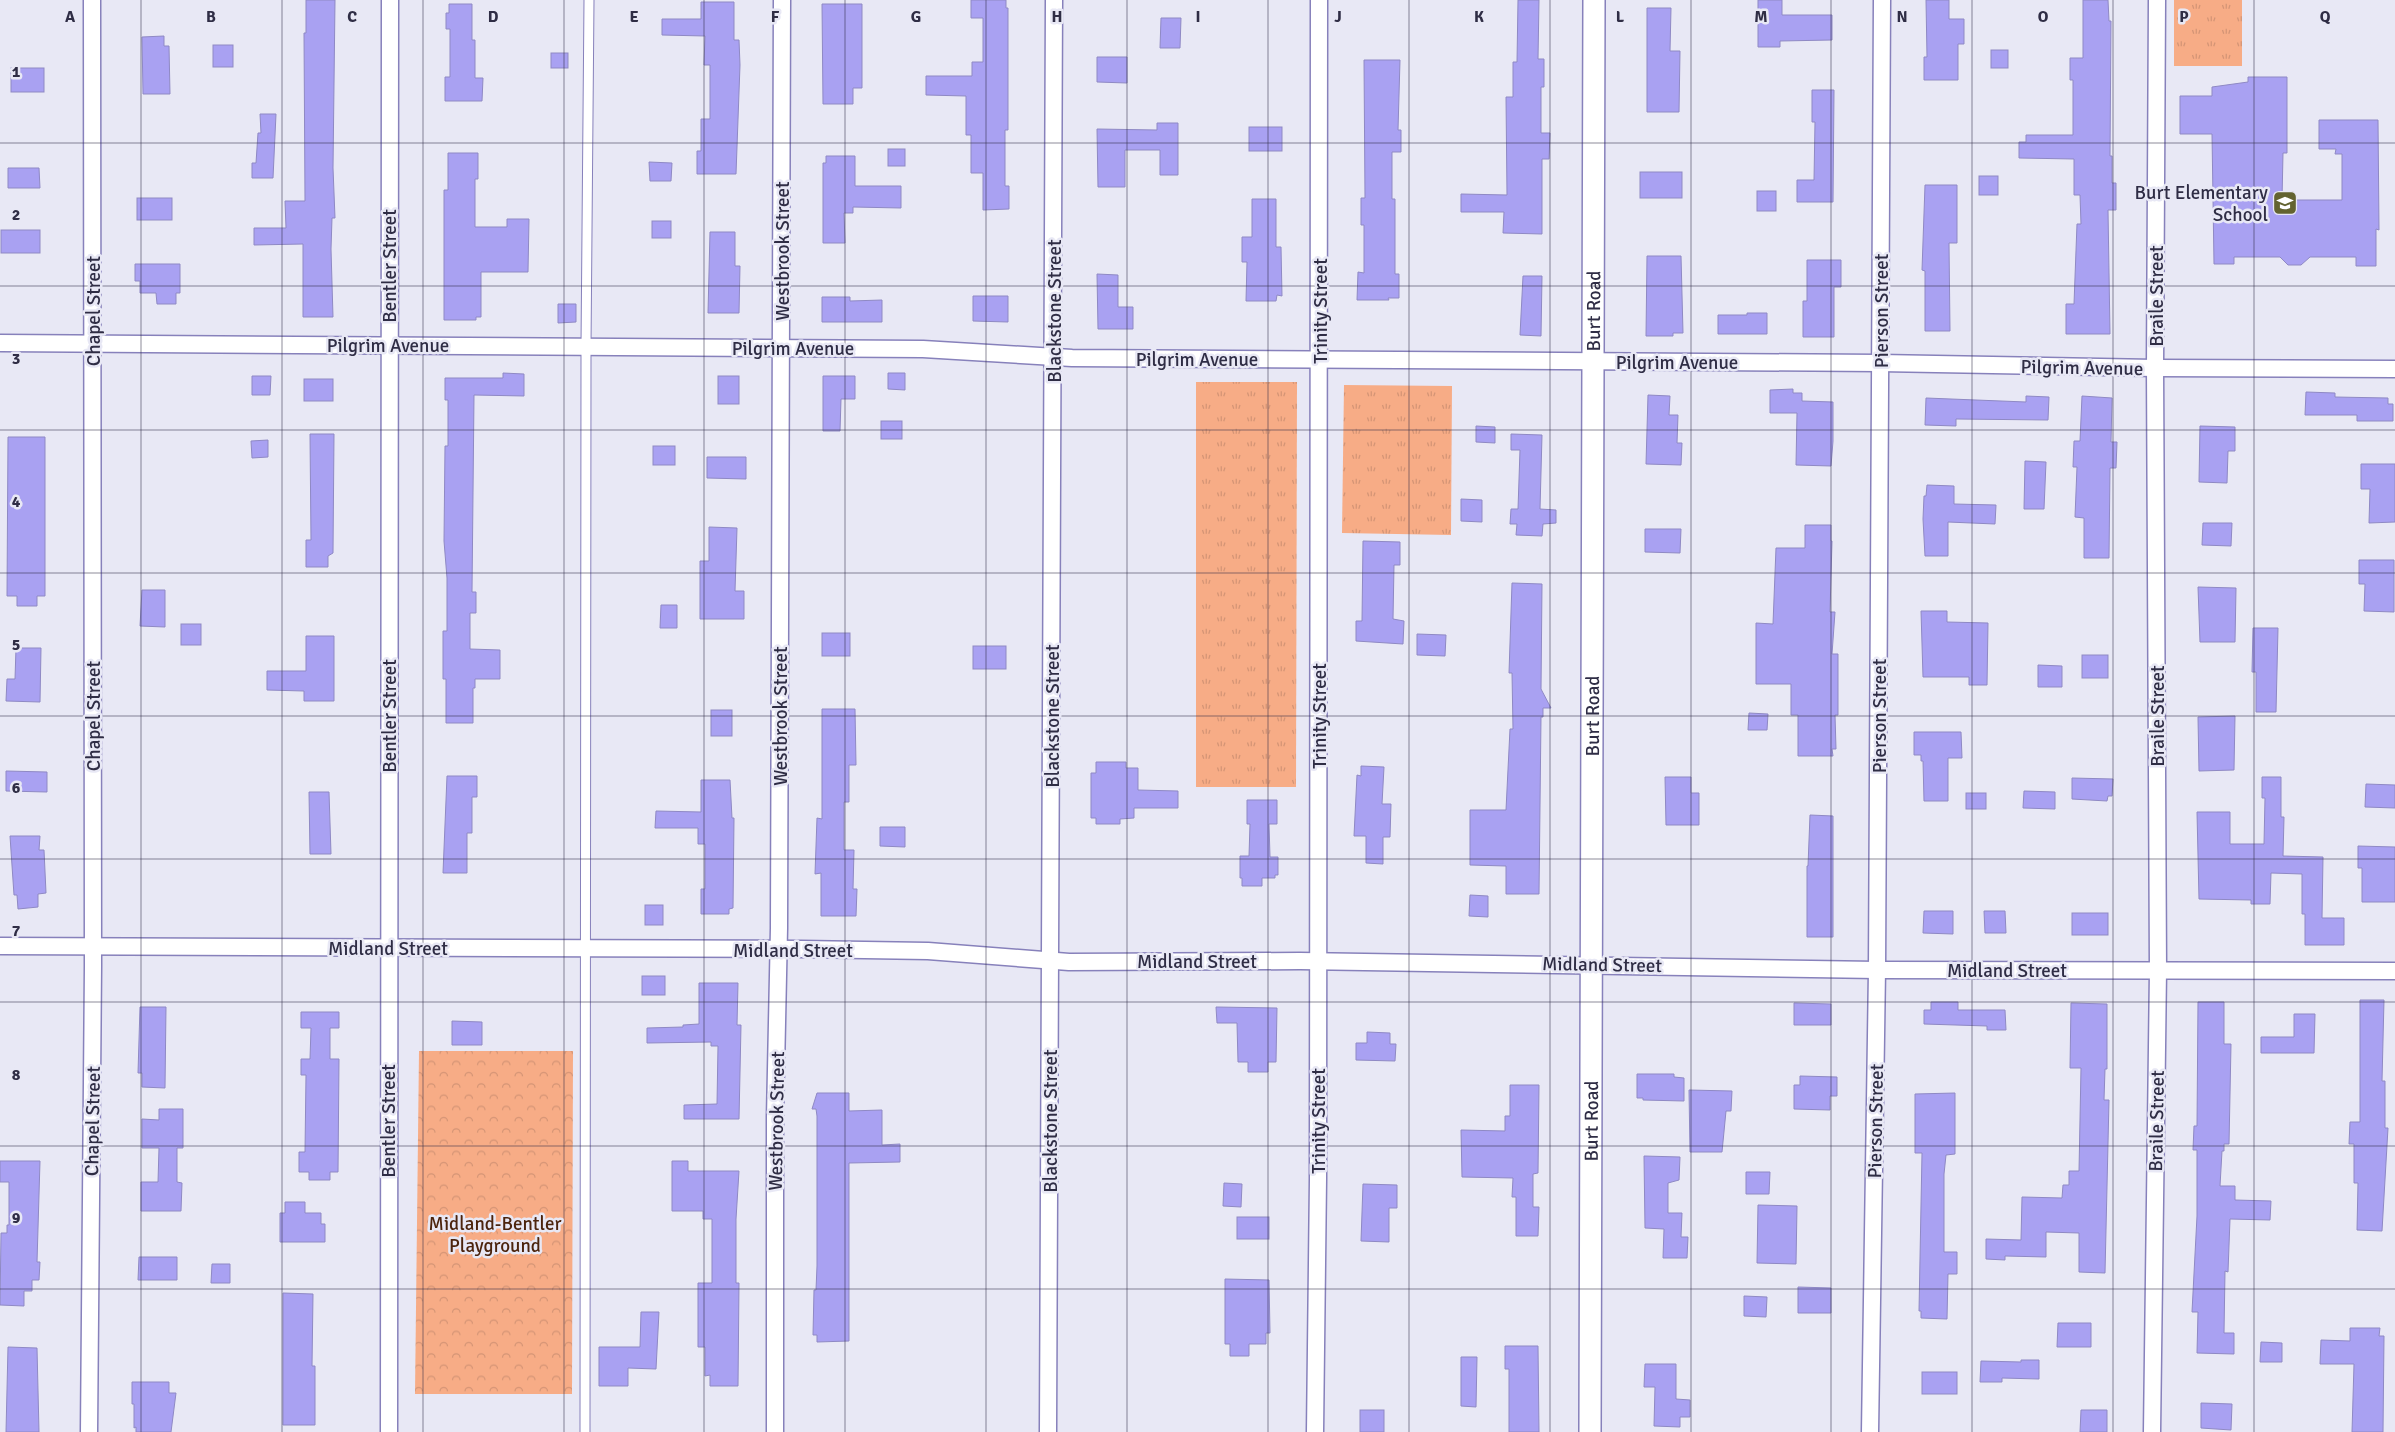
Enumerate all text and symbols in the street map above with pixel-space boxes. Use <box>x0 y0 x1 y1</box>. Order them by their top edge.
text: A <box>65 7 76 27</box>
text: B <box>206 7 216 27</box>
text: C <box>347 7 357 27</box>
text: D <box>488 7 499 27</box>
text: E <box>629 7 639 27</box>
text: F <box>771 7 780 27</box>
text: G <box>911 7 921 27</box>
text: H <box>1052 7 1062 27</box>
text: I <box>1195 7 1201 27</box>
text: J <box>1334 7 1342 27</box>
text: K <box>1474 7 1484 27</box>
text: L <box>1616 7 1625 27</box>
text: M <box>1754 7 1768 27</box>
text: N <box>1896 7 1908 27</box>
text: O <box>2038 7 2049 27</box>
text: P <box>2179 7 2189 27</box>
text: Q <box>2320 7 2331 27</box>
text: 1 <box>12 62 21 82</box>
street label: Westbrook Street <box>771 181 795 321</box>
place label: Burt Elementary School <box>2135 181 2268 227</box>
school or university icon: Burt Elementary School <box>2272 190 2298 216</box>
text: 2 <box>12 205 20 225</box>
street label: Bentler Street <box>378 209 402 323</box>
street label: Blackstone Street <box>1043 239 1067 383</box>
street label: Braile Street <box>2145 245 2169 347</box>
street label: Pierson Street <box>1870 253 1894 368</box>
street label: Chapel Street <box>82 256 106 366</box>
street label: Trinity Street <box>1309 258 1333 364</box>
street label: Burt Road <box>1582 271 1606 351</box>
street label: Pilgrim Avenue <box>327 334 449 358</box>
street label: Pilgrim Avenue <box>732 337 854 361</box>
street label: Pilgrim Avenue <box>1136 348 1258 372</box>
text: 3 <box>12 349 20 369</box>
street label: Pilgrim Avenue <box>1616 351 1738 375</box>
street label: Pilgrim Avenue <box>2020 355 2144 381</box>
text: 4 <box>12 492 21 512</box>
text: 5 <box>12 635 20 655</box>
street label: Blackstone Street <box>1041 644 1065 788</box>
street label: Westbrook Street <box>769 646 793 786</box>
street label: Pierson Street <box>1868 658 1892 773</box>
street label: Bentler Street <box>378 659 402 773</box>
street label: Chapel Street <box>82 661 106 771</box>
street label: Trinity Street <box>1308 663 1332 769</box>
street label: Braile Street <box>2146 665 2170 767</box>
street label: Burt Road <box>1581 676 1605 756</box>
text: 6 <box>12 778 21 798</box>
text: 7 <box>12 921 21 941</box>
street label: Midland Street <box>328 937 448 961</box>
street label: Midland Street <box>733 939 853 963</box>
street label: Midland Street <box>1137 950 1257 974</box>
street label: Midland Street <box>1542 952 1662 978</box>
street label: Midland Street <box>1947 959 2067 983</box>
street label: Blackstone Street <box>1039 1049 1063 1193</box>
street label: Westbrook Street <box>764 1051 790 1191</box>
street label: Pierson Street <box>1863 1063 1889 1179</box>
street label: Bentler Street <box>377 1064 401 1178</box>
text: 8 <box>12 1065 21 1085</box>
street label: Chapel Street <box>80 1065 106 1176</box>
street label: Trinity Street <box>1307 1068 1331 1174</box>
street label: Braile Street <box>2144 1070 2170 1172</box>
street label: Burt Road <box>1580 1081 1604 1161</box>
text: 9 <box>12 1208 21 1228</box>
park label: Midland-Bentler Playground <box>429 1212 561 1258</box>

